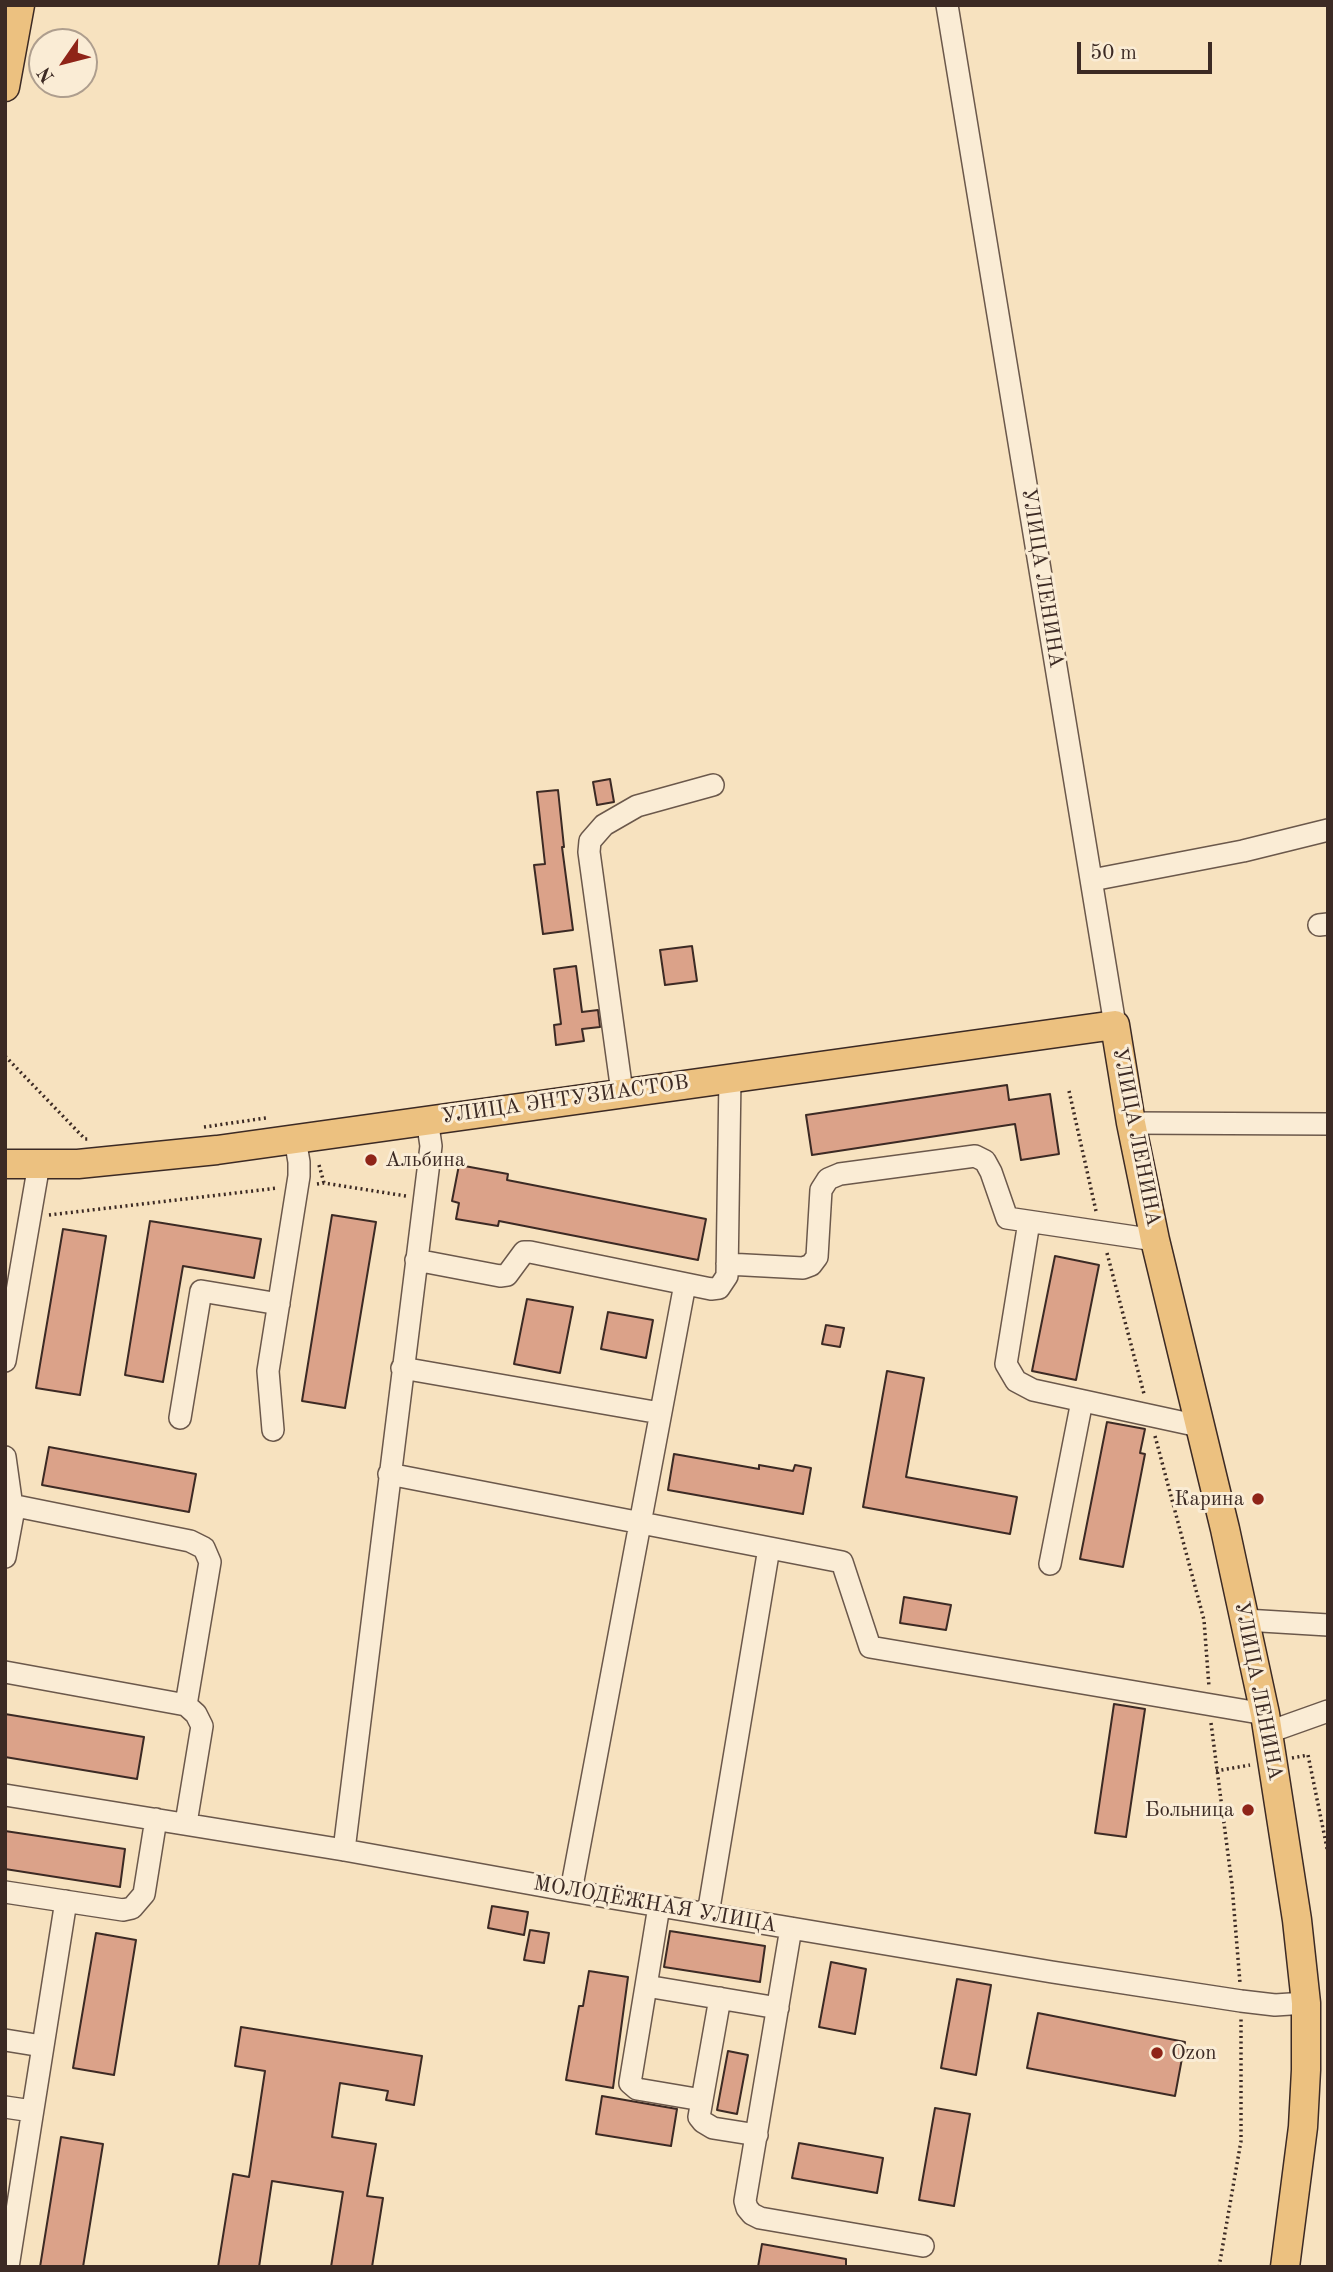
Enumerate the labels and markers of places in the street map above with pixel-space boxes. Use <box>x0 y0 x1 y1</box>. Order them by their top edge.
place label: Альбина <box>385 1147 465 1173</box>
marker: Альбина <box>363 1152 379 1168</box>
place label: Карина <box>1174 1486 1244 1512</box>
marker: Карина <box>1250 1491 1266 1507</box>
place label: Больница <box>1145 1797 1234 1823</box>
marker: Больница <box>1240 1802 1256 1818</box>
place label: Ozon <box>1171 2040 1217 2066</box>
marker: Ozon <box>1149 2045 1165 2061</box>

